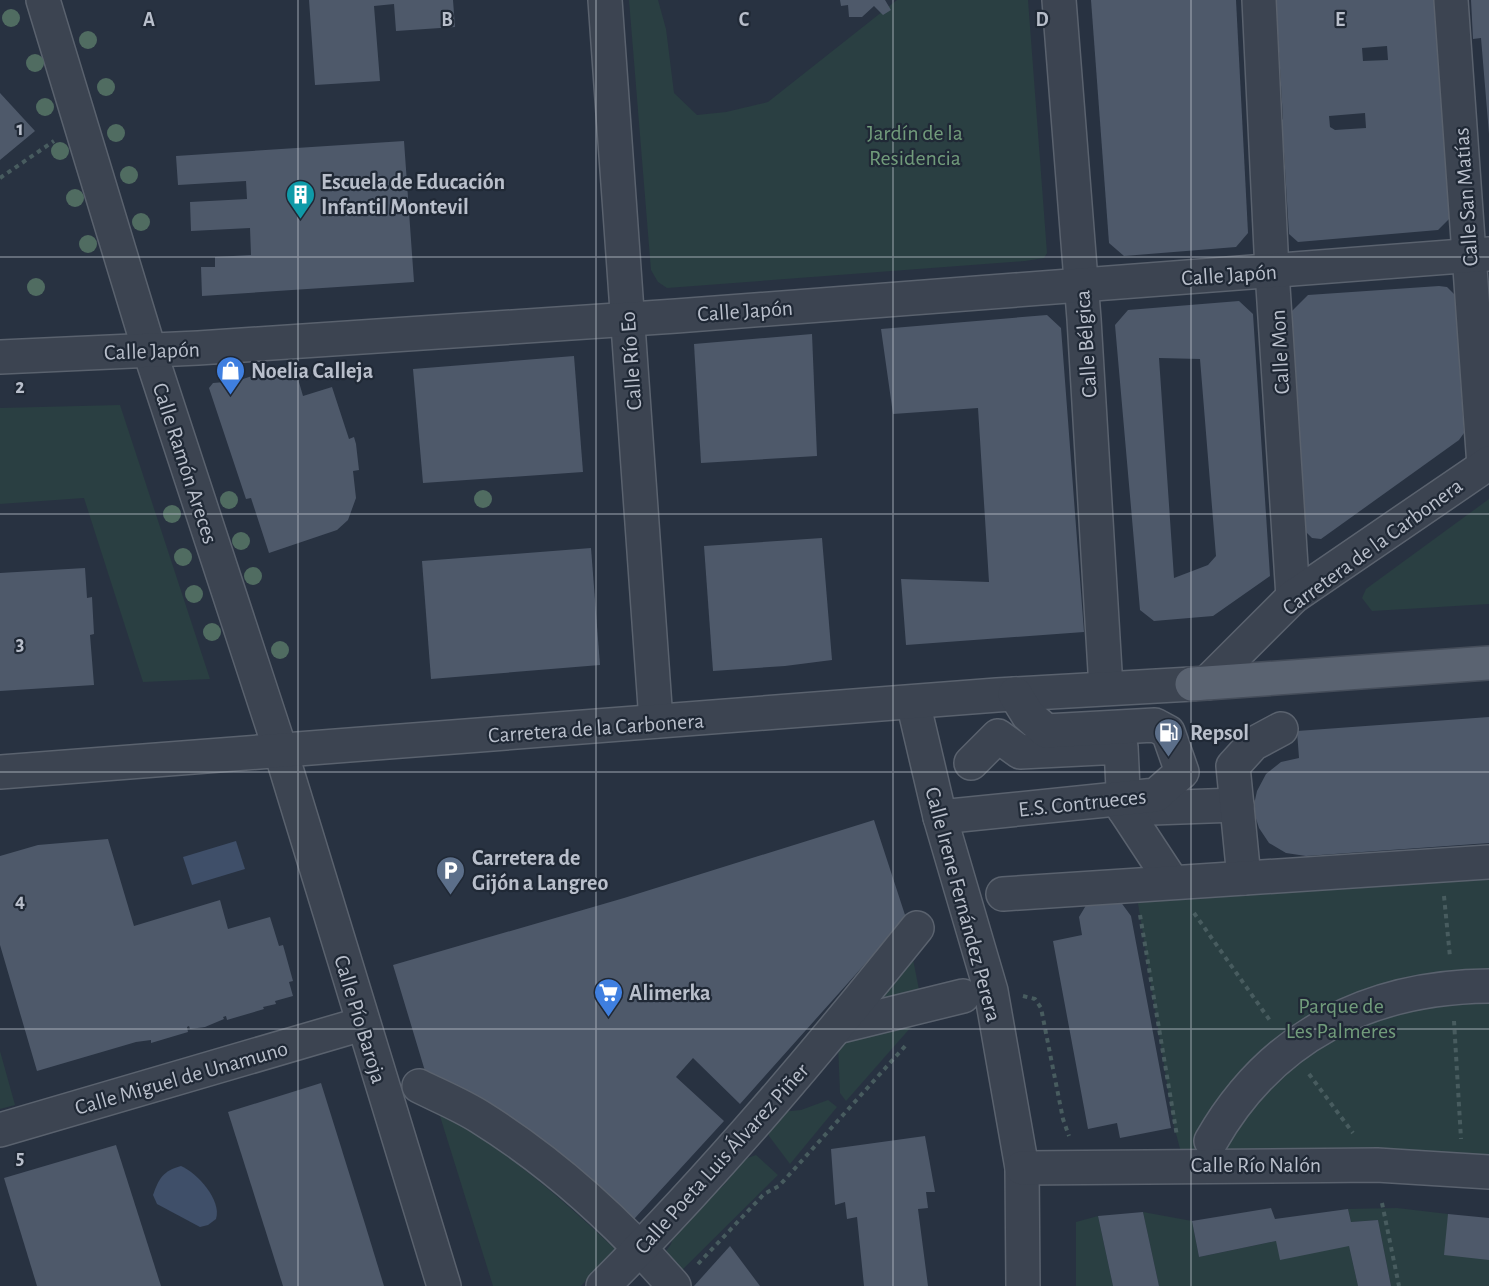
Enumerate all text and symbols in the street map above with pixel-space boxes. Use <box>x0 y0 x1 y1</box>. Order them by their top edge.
text: A <box>143 10 155 30</box>
text: B <box>441 10 453 30</box>
text: C <box>739 10 750 30</box>
text: D <box>1035 10 1049 30</box>
text: E <box>1335 10 1345 30</box>
text: 1 <box>16 119 24 139</box>
park label: Jardín de la Residencia <box>867 122 963 169</box>
street label: Calle San Matías <box>1450 127 1482 267</box>
place label: Escuela de Educación Infantil Montevil <box>321 171 505 218</box>
building icon: Escuela de Educación Infantil Montevil <box>284 178 316 220</box>
street label: Calle Japón <box>1180 261 1278 289</box>
street label: Calle Bélgica <box>1071 289 1101 399</box>
street label: Calle Japón <box>696 297 794 325</box>
street label: Calle Mon <box>1267 309 1293 395</box>
street label: Calle Río Eo <box>617 311 645 411</box>
street label: Calle Japón <box>104 338 200 364</box>
shop icon: Noelia Calleja <box>214 354 246 396</box>
place label: Noelia Calleja <box>251 360 374 383</box>
text: 2 <box>15 377 25 397</box>
street label: Calle Ramón Areces <box>149 380 221 546</box>
street label: Carretera de la Carbonera <box>1279 474 1467 619</box>
text: 3 <box>16 634 24 654</box>
street label: Carretera de la Carbonera <box>487 709 705 747</box>
fuel station icon: Repsol <box>1153 716 1185 758</box>
place label: Repsol <box>1190 722 1249 744</box>
street label: Calle Irene Fernández Perera <box>921 784 1005 1024</box>
street label: E.S. Contrueces <box>1017 785 1147 821</box>
place label: Carretera de Gijón a Langreo <box>472 847 608 895</box>
parking icon: Carretera de Gijón a Langreo <box>435 854 467 896</box>
text: 4 <box>15 891 25 911</box>
street label: Calle Pío Baroja <box>330 952 390 1086</box>
supermarket icon: Alimerka <box>592 976 624 1018</box>
place label: Alimerka <box>629 982 711 1004</box>
park label: Parque de Les Palmeres <box>1286 995 1396 1042</box>
street label: Calle Miguel de Unamuno <box>72 1037 290 1119</box>
street label: Calle Poeta Luis Álvarez Piñer <box>630 1058 813 1258</box>
text: 5 <box>16 1148 24 1168</box>
street label: Calle Río Nalón <box>1191 1154 1321 1176</box>

